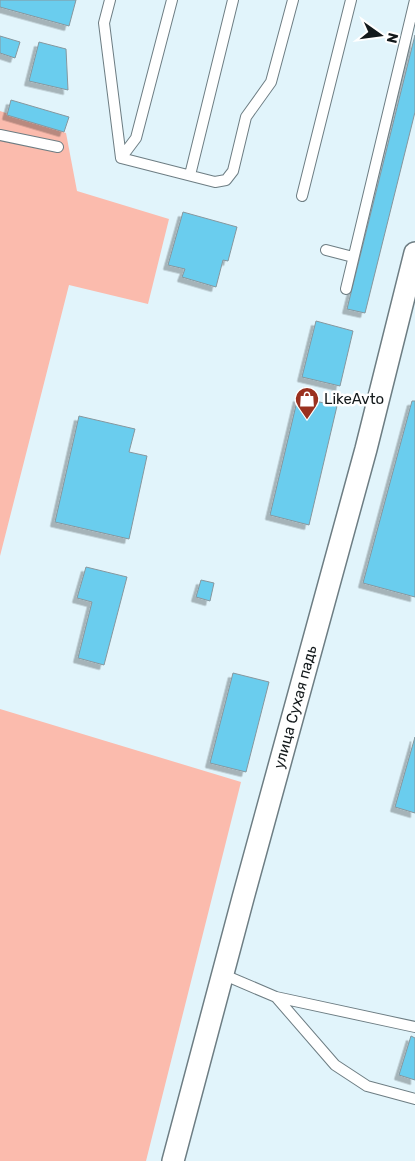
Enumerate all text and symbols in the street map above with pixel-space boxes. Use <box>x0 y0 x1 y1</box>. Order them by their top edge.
north arrow <box>355 10 405 60</box>
text: N <box>383 31 402 45</box>
shop icon: LikeAvto <box>294 386 320 420</box>
place label: LikeAvto <box>324 390 384 408</box>
street label: улица Сухая падь <box>270 643 321 771</box>

